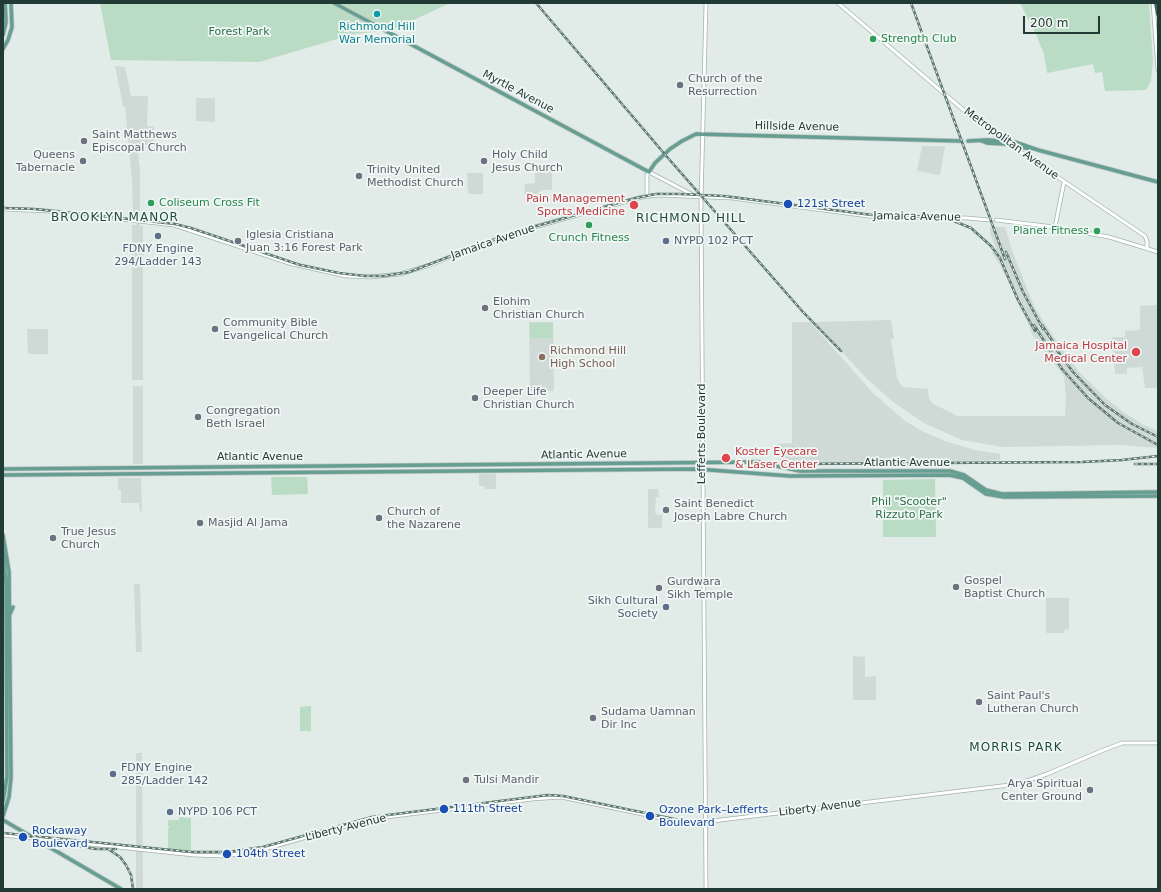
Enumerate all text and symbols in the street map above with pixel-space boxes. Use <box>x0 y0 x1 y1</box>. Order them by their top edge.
scale bar <box>1025 8 1102 34</box>
marker: Richmond Hill War Memorial <box>372 9 382 19</box>
text: 200 m <box>1030 16 1068 30</box>
place label: Richmond Hill War Memorial <box>339 20 415 46</box>
park label: Forest Park <box>208 25 270 39</box>
place label: Strength Club <box>881 32 957 46</box>
marker: Strength Club <box>868 34 878 44</box>
street label: Myrtle Avenue <box>480 68 556 116</box>
place label: Church of the Resurrection <box>688 72 763 98</box>
marker: Church of the Resurrection <box>675 80 685 90</box>
street label: Metropolitan Avenue <box>961 105 1061 183</box>
street label: Hillside Avenue <box>755 120 839 134</box>
place label: Saint Matthews Episcopal Church <box>92 128 187 154</box>
marker: Saint Matthews Episcopal Church <box>79 136 89 146</box>
place label: Queens Tabernacle <box>16 148 75 174</box>
place label: Holy Child Jesus Church <box>492 148 563 174</box>
marker: Queens Tabernacle <box>78 156 88 166</box>
marker: Holy Child Jesus Church <box>479 156 489 166</box>
place label: Trinity United Methodist Church <box>367 163 464 189</box>
marker: Trinity United Methodist Church <box>354 171 364 181</box>
place label: Pain Management Sports Medicine <box>526 192 625 218</box>
place label: Coliseum Cross Fit <box>159 196 260 210</box>
place label: 121st Street <box>797 197 865 211</box>
marker: Coliseum Cross Fit <box>146 198 156 208</box>
marker: 121st Street <box>782 198 794 210</box>
marker: Pain Management Sports Medicine <box>628 199 640 211</box>
street label: Jamaica Avenue <box>873 210 961 224</box>
district label: BROOKLYN MANOR <box>51 211 179 225</box>
district label: RICHMOND HILL <box>636 212 746 226</box>
marker: Crunch Fitness <box>584 220 594 230</box>
street label: Jamaica Avenue <box>449 221 537 263</box>
place label: Planet Fitness <box>1013 224 1089 238</box>
marker: Planet Fitness <box>1092 226 1102 236</box>
place label: Iglesia Cristiana Juan 3:16 Forest Park <box>246 228 363 254</box>
marker: FDNY Engine 294/Ladder 143 <box>153 231 163 241</box>
place label: Crunch Fitness <box>549 231 629 245</box>
place label: NYPD 102 PCT <box>674 234 753 248</box>
marker: Iglesia Cristiana Juan 3:16 Forest Park <box>233 236 243 246</box>
marker: NYPD 102 PCT <box>661 236 671 246</box>
place label: FDNY Engine 294/Ladder 143 <box>114 242 202 268</box>
place label: Elohim Christian Church <box>493 295 584 321</box>
marker: Elohim Christian Church <box>480 303 490 313</box>
place label: Community Bible Evangelical Church <box>223 316 328 342</box>
marker: Community Bible Evangelical Church <box>210 324 220 334</box>
place label: Jamaica Hospital Medical Center <box>1035 339 1127 365</box>
place label: Richmond Hill High School <box>550 344 626 370</box>
marker: Jamaica Hospital Medical Center <box>1130 346 1142 358</box>
marker: Richmond Hill High School <box>537 352 547 362</box>
street label: Lefferts Boulevard <box>695 384 709 484</box>
place label: Deeper Life Christian Church <box>483 385 574 411</box>
marker: Deeper Life Christian Church <box>470 393 480 403</box>
place label: Congregation Beth Israel <box>206 404 280 430</box>
marker: Congregation Beth Israel <box>193 412 203 422</box>
place label: Koster Eyecare & Laser Center <box>735 445 817 471</box>
street label: Atlantic Avenue <box>541 448 627 462</box>
street label: Atlantic Avenue <box>217 450 303 464</box>
marker: Koster Eyecare & Laser Center <box>720 452 732 464</box>
street label: Atlantic Avenue <box>864 456 950 470</box>
park label: Phil "Scooter" Rizzuto Park <box>871 495 947 521</box>
place label: Saint Benedict Joseph Labre Church <box>674 497 787 523</box>
place label: Church of the Nazarene <box>387 505 461 531</box>
marker: Saint Benedict Joseph Labre Church <box>661 505 671 515</box>
marker: Church of the Nazarene <box>374 513 384 523</box>
place label: Masjid Al Jama <box>208 516 288 530</box>
marker: Masjid Al Jama <box>195 518 205 528</box>
place label: True Jesus Church <box>61 525 116 551</box>
marker: True Jesus Church <box>48 533 58 543</box>
place label: Gospel Baptist Church <box>964 574 1045 600</box>
place label: Gurdwara Sikh Temple <box>667 575 733 601</box>
marker: Gospel Baptist Church <box>951 582 961 592</box>
marker: Gurdwara Sikh Temple <box>654 583 664 593</box>
place label: Sikh Cultural Society <box>588 594 658 620</box>
marker: Sikh Cultural Society <box>661 602 671 612</box>
place label: Saint Paul's Lutheran Church <box>987 689 1079 715</box>
marker: Saint Paul's Lutheran Church <box>974 697 984 707</box>
place label: Sudama Uamnan Dir Inc <box>601 705 696 731</box>
marker: Sudama Uamnan Dir Inc <box>588 713 598 723</box>
district label: MORRIS PARK <box>969 741 1063 755</box>
place label: FDNY Engine 285/Ladder 142 <box>121 761 208 787</box>
marker: FDNY Engine 285/Ladder 142 <box>108 769 118 779</box>
place label: Tulsi Mandir <box>474 773 539 787</box>
marker: Tulsi Mandir <box>461 775 471 785</box>
place label: Arya Spiritual Center Ground <box>1001 777 1082 803</box>
marker: Arya Spiritual Center Ground <box>1085 785 1095 795</box>
street label: Liberty Avenue <box>778 796 862 820</box>
place label: 111th Street <box>453 802 522 816</box>
marker: 111th Street <box>438 803 450 815</box>
place label: Ozone Park–Lefferts Boulevard <box>659 803 768 829</box>
place label: NYPD 106 PCT <box>178 805 257 819</box>
marker: NYPD 106 PCT <box>165 807 175 817</box>
marker: Ozone Park–Lefferts Boulevard <box>644 810 656 822</box>
street label: Liberty Avenue <box>304 812 388 844</box>
place label: Rockaway Boulevard <box>32 824 88 850</box>
marker: Rockaway Boulevard <box>17 831 29 843</box>
place label: 104th Street <box>236 847 305 861</box>
marker: 104th Street <box>221 848 233 860</box>

